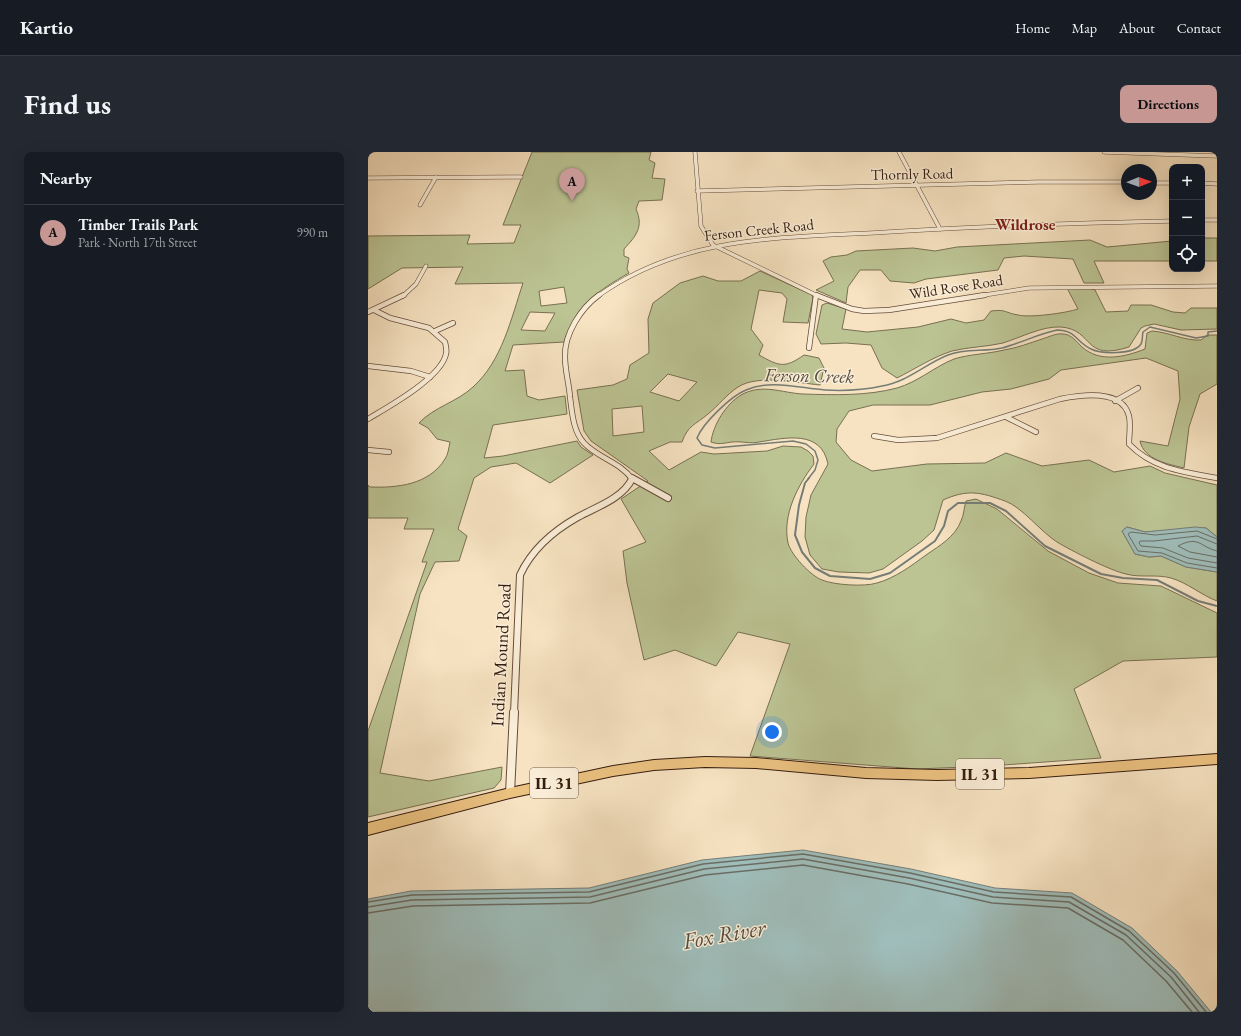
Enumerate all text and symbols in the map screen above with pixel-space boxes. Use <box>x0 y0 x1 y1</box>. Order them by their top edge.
text: Kartio <box>20 15 73 40</box>
text: Home <box>1015 19 1050 37</box>
text: Map <box>1072 19 1097 37</box>
text: About <box>1119 19 1155 37</box>
text: Contact <box>1177 19 1221 37</box>
button: Directions <box>1120 85 1217 123</box>
text: Find us <box>24 86 111 122</box>
street label: Thornly Road <box>870 163 954 184</box>
north arrow <box>1121 164 1157 200</box>
map controls <box>1169 164 1205 272</box>
button: + <box>1169 164 1205 200</box>
text: Nearby <box>40 167 92 189</box>
pin: A <box>559 168 585 201</box>
button: − <box>1169 200 1205 236</box>
street label: Ferson Creek Road <box>703 214 815 245</box>
district label: Wildrose <box>995 214 1056 235</box>
text: Timber Trails Park <box>78 215 198 234</box>
text: A <box>48 224 58 241</box>
text: 990 m <box>297 224 328 241</box>
text: Park · North 17th Street <box>78 234 197 251</box>
button: locate <box>1169 236 1205 272</box>
street label: Wild Rose Road <box>908 270 1004 303</box>
water label: Ferson Creek <box>763 362 855 389</box>
street label: Indian Mound Road <box>485 582 516 727</box>
your location <box>762 722 782 742</box>
road number: IL 31 <box>956 759 1004 789</box>
road number: IL 31 <box>530 768 578 798</box>
water label: Fox River <box>679 912 769 956</box>

